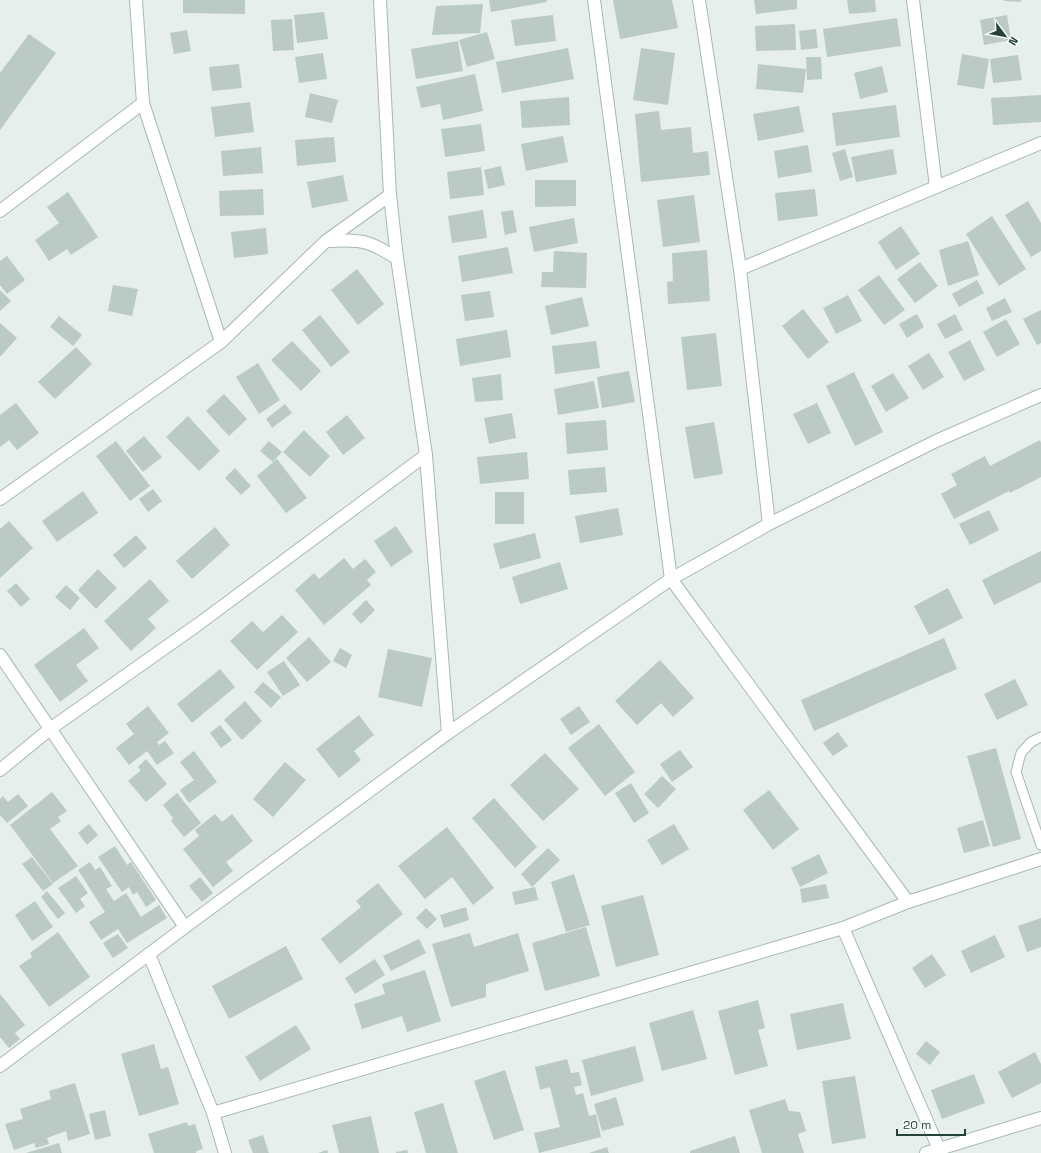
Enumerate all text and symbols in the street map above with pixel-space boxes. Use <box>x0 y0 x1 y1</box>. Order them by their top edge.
north arrow <box>985 16 1025 56</box>
text: N <box>1006 34 1021 48</box>
scale bar <box>897 1111 965 1137</box>
text: 20 m <box>903 1117 931 1133</box>

